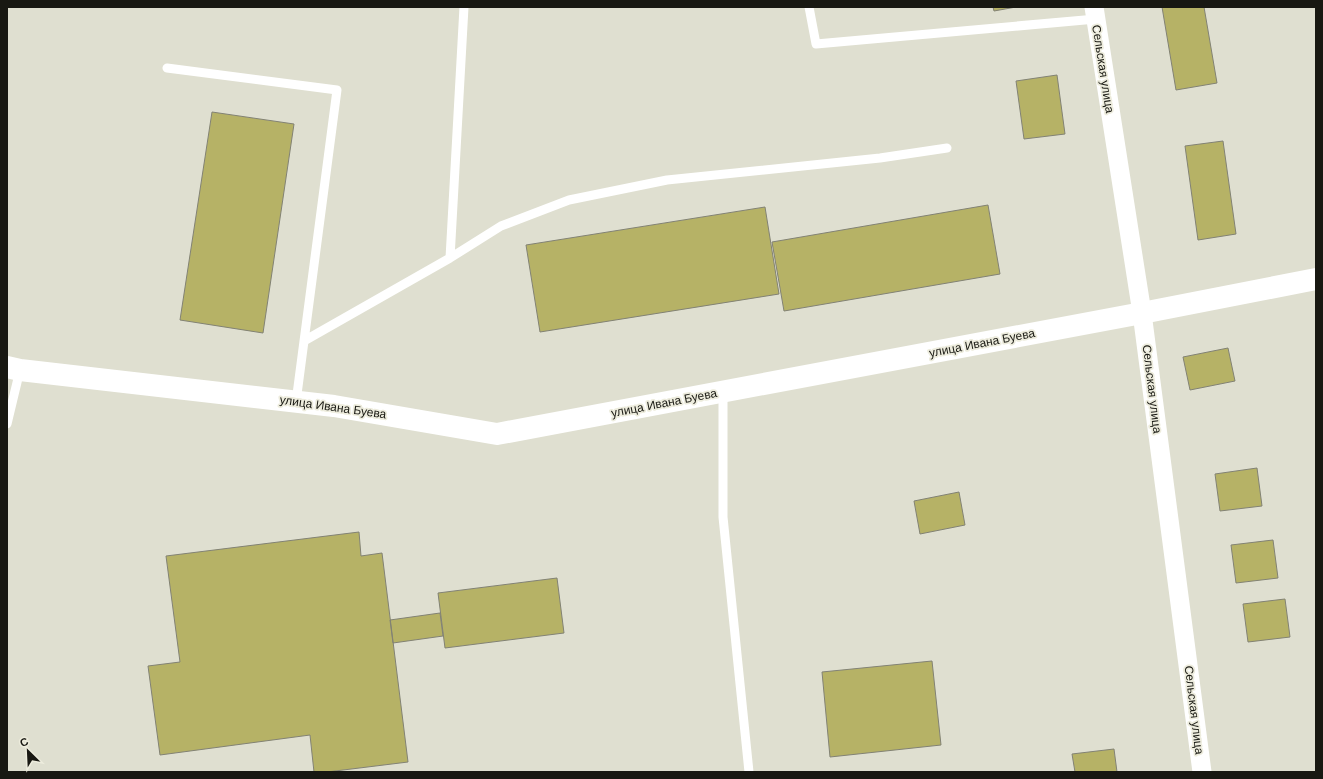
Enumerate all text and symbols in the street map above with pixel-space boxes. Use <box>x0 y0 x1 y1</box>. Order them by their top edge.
street label: Сельская улица <box>1089 24 1117 114</box>
street label: улица Ивана Буева <box>928 326 1036 360</box>
street label: Сельская улица <box>1140 344 1164 434</box>
street label: улица Ивана Буева <box>610 386 718 420</box>
street label: улица Ивана Буева <box>279 393 388 421</box>
street label: Сельская улица <box>1182 665 1206 755</box>
north arrow <box>8 731 48 771</box>
text: С <box>18 735 30 749</box>

